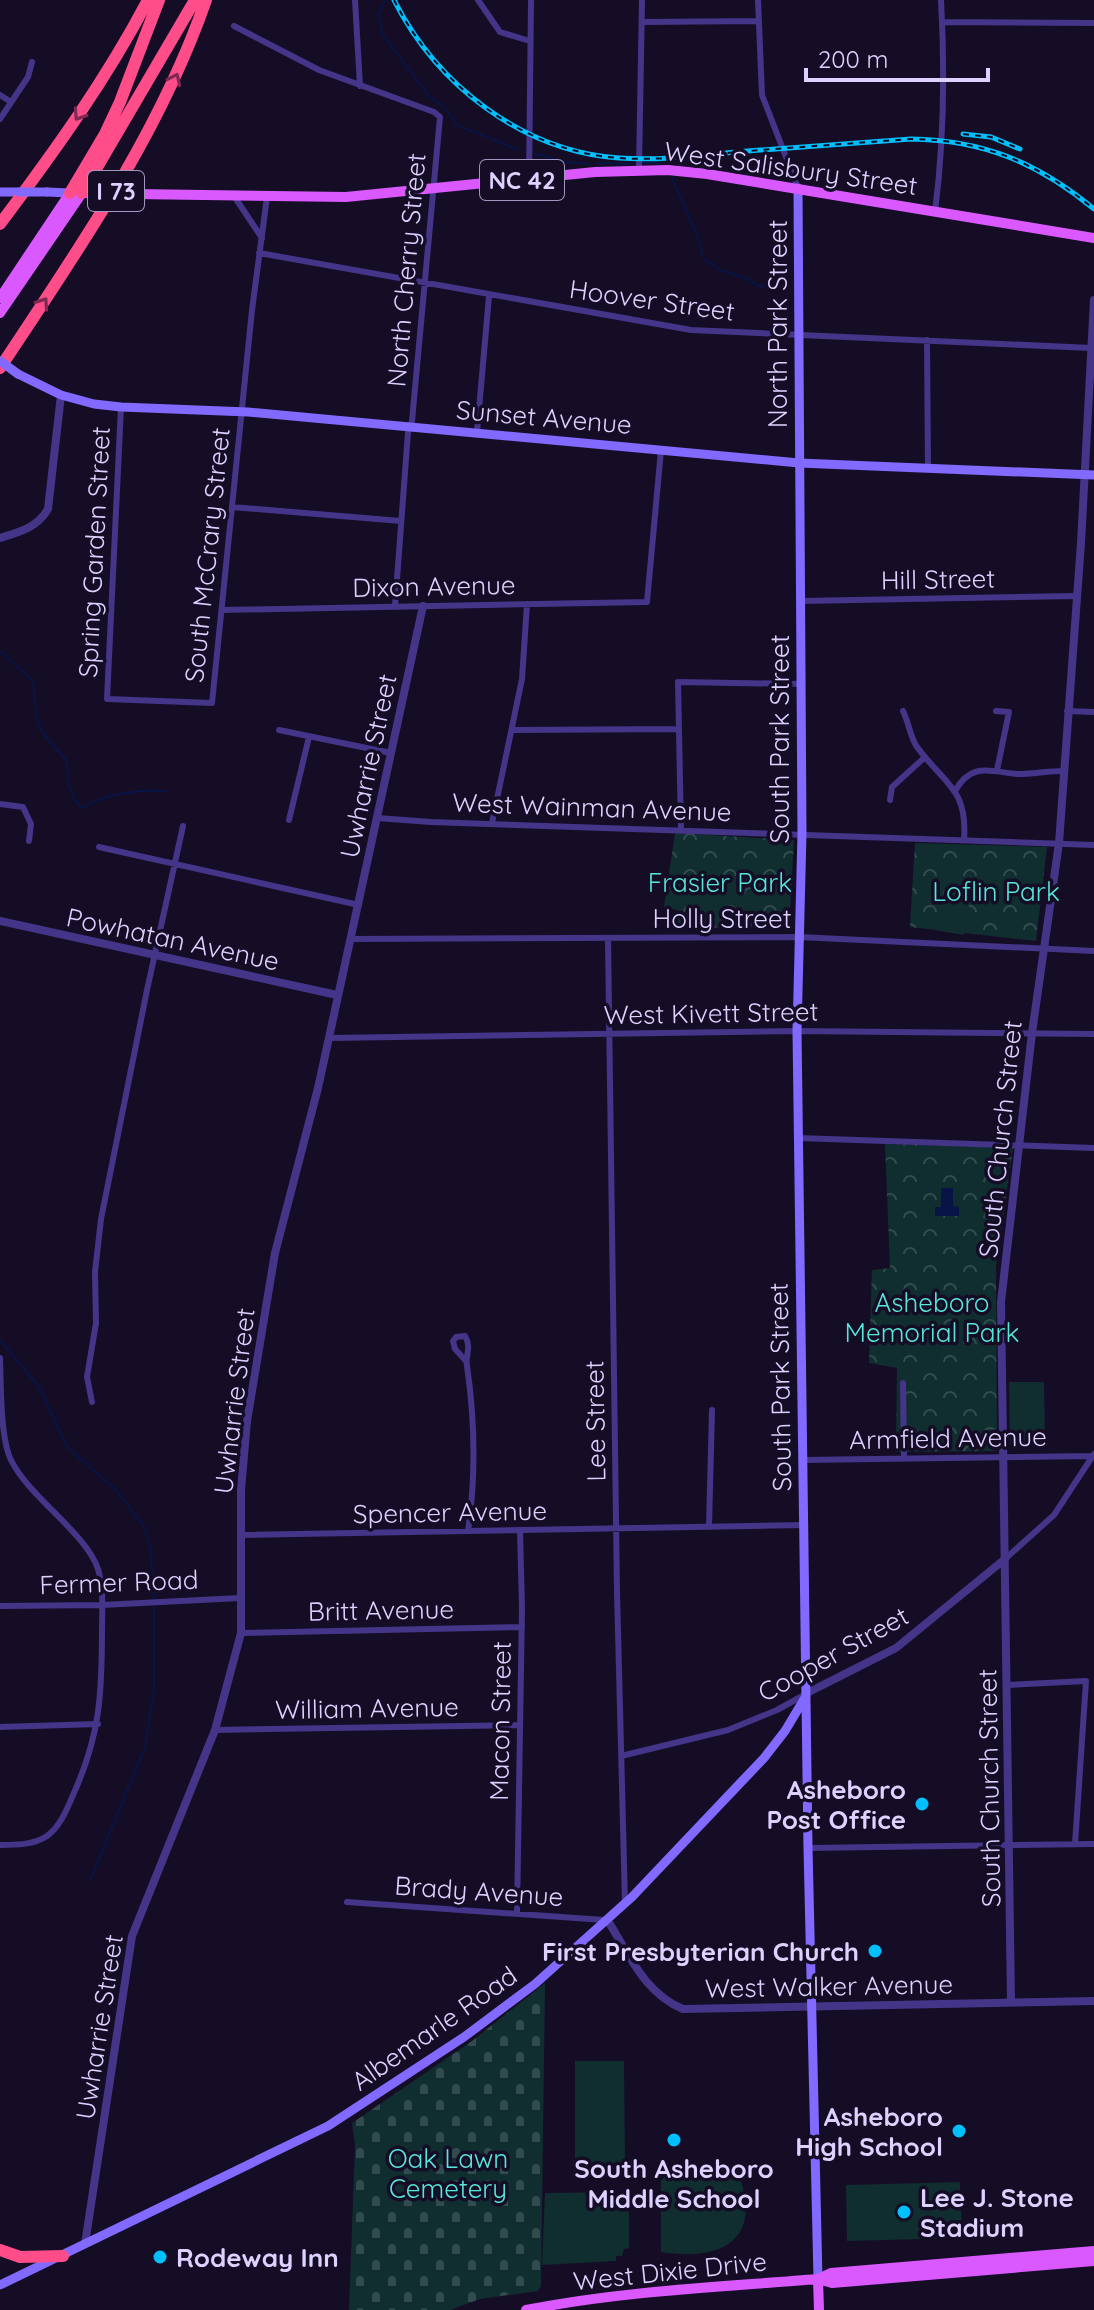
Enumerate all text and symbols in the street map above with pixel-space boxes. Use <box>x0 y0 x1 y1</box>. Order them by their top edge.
scale bar <box>806 32 988 82</box>
text: 200 m <box>818 44 888 74</box>
one-way arrow <box>165 73 181 87</box>
one-way arrow <box>74 106 89 120</box>
street label: West Salisbury Street <box>662 134 920 202</box>
street label: North Cherry Street <box>379 152 433 388</box>
road number: NC 42 <box>480 160 564 200</box>
road number: I 73 <box>88 171 144 211</box>
street label: North Park Street <box>761 220 794 428</box>
street label: Hoover Street <box>567 272 737 328</box>
one-way arrow <box>33 297 48 311</box>
street label: Sunset Avenue <box>455 393 633 441</box>
street label: Spring Garden Street <box>71 426 117 678</box>
street label: South McCrary Street <box>177 426 237 684</box>
street label: Hill Street <box>881 562 995 596</box>
street label: Dixon Avenue <box>352 568 516 604</box>
street label: South Park Street <box>763 635 796 844</box>
street label: Uwharrie Street <box>332 671 404 861</box>
street label: West Wainman Avenue <box>452 786 732 828</box>
park label: Frasier Park <box>648 866 792 899</box>
park label: Loflin Park <box>932 875 1060 908</box>
street label: Powhatan Avenue <box>64 900 282 978</box>
street label: Holly Street <box>653 902 791 935</box>
street label: West Kivett Street <box>603 995 819 1031</box>
street label: South Church Street <box>971 1019 1029 1259</box>
street label: South Park Street <box>762 1282 798 1492</box>
park label: Asheboro Memorial Park <box>844 1286 1020 1349</box>
street label: Uwharrie Street <box>206 1306 262 1496</box>
street label: Lee Street <box>577 1360 613 1482</box>
street label: Armfield Avenue <box>849 1420 1047 1456</box>
street label: Spencer Avenue <box>353 1494 547 1530</box>
street label: Fermer Road <box>39 1563 199 1601</box>
street label: Britt Avenue <box>308 1592 454 1628</box>
street label: Cooper Street <box>752 1599 914 1709</box>
street label: Macon Street <box>482 1641 518 1801</box>
street label: South Church Street <box>970 1669 1008 1907</box>
street label: William Avenue <box>275 1690 459 1726</box>
place label: Asheboro Post Office <box>766 1773 906 1836</box>
marker: Asheboro Post Office <box>913 1795 931 1813</box>
street label: Brady Avenue <box>394 1869 564 1913</box>
street label: Uwharrie Street <box>68 1932 130 2122</box>
place label: First Presbyterian Church <box>542 1935 859 1968</box>
marker: First Presbyterian Church <box>866 1942 884 1960</box>
street label: Albemarle Road <box>345 1959 523 2097</box>
street label: West Walker Avenue <box>705 1967 953 2005</box>
place label: Asheboro High School <box>795 2100 943 2163</box>
marker: Asheboro High School <box>950 2122 968 2140</box>
marker: South Asheboro Middle School <box>665 2131 683 2149</box>
park label: Oak Lawn Cemetery <box>388 2142 508 2205</box>
place label: South Asheboro Middle School <box>574 2152 774 2215</box>
place label: Lee J. Stone Stadium <box>920 2181 1074 2244</box>
marker: Lee J. Stone Stadium <box>895 2203 913 2221</box>
place label: Rodeway Inn <box>176 2241 339 2274</box>
street label: West Dixie Drive <box>572 2244 768 2298</box>
marker: Rodeway Inn <box>151 2248 169 2266</box>

